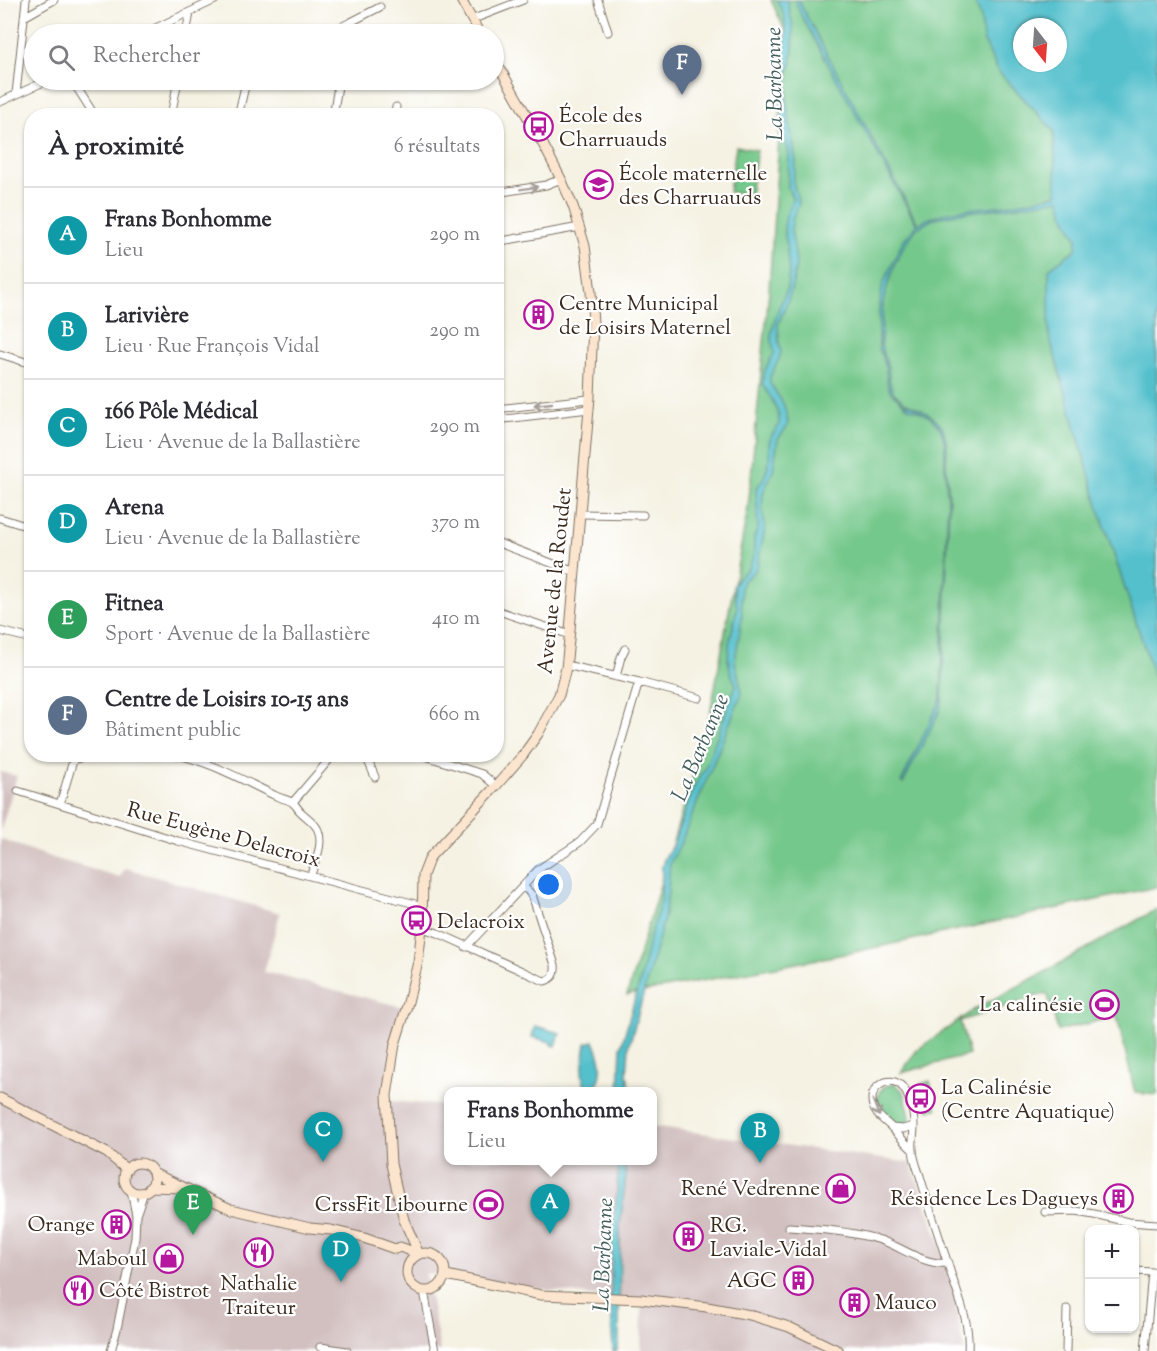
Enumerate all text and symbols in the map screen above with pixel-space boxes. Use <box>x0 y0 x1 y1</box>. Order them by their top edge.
north arrow <box>1013 18 1067 72</box>
search box <box>24 24 504 90</box>
water label: La Barbanne <box>759 26 793 141</box>
icon: search <box>45 41 78 74</box>
text: Rechercher <box>93 41 200 73</box>
pin: F <box>662 46 702 95</box>
place label: École des Charruauds <box>559 102 667 156</box>
bus stop icon: École des Charruauds <box>522 111 554 143</box>
text: À proximité <box>48 129 184 166</box>
text: 6 résultats <box>394 133 480 162</box>
place label: École maternelle des Charruauds <box>619 160 767 214</box>
school or university icon: École maternelle des Charruauds <box>582 169 614 201</box>
one-way arrow <box>519 182 539 193</box>
text: Frans Bonhomme <box>105 205 272 237</box>
text: A <box>59 221 76 250</box>
text: 290 m <box>430 221 480 250</box>
text: Lieu <box>105 237 143 266</box>
place label: Centre Municipal de Loisirs Maternel <box>559 290 731 344</box>
building icon: Centre Municipal de Loisirs Maternel <box>522 299 554 331</box>
text: Larivière <box>105 301 189 333</box>
text: B <box>61 317 74 346</box>
text: 290 m <box>430 317 480 346</box>
text: Lieu · Rue François Vidal <box>105 333 319 362</box>
text: 166 Pôle Médical <box>105 397 258 429</box>
one-way arrow <box>534 399 553 410</box>
text: C <box>59 413 76 442</box>
text: 290 m <box>430 413 480 442</box>
text: Lieu · Avenue de la Ballastière <box>105 429 360 458</box>
street label: Avenue de la Roudet <box>531 487 581 676</box>
text: Arena <box>105 493 164 525</box>
text: D <box>60 509 75 538</box>
text: 370 m <box>431 509 480 538</box>
text: Lieu · Avenue de la Ballastière <box>105 525 360 554</box>
text: Fitnea <box>105 589 164 621</box>
text: E <box>61 605 74 634</box>
text: 410 m <box>432 605 480 634</box>
text: Sport · Avenue de la Ballastière <box>105 621 370 650</box>
text: Centre de Loisirs 10-15 ans <box>105 685 349 717</box>
water label: La Barbanne <box>665 689 739 807</box>
text: F <box>62 701 73 730</box>
text: 660 m <box>429 701 480 730</box>
text: Bâtiment public <box>105 717 241 746</box>
street label: Rue Eugène Delacroix <box>123 796 324 876</box>
your location <box>534 870 563 899</box>
bus stop icon: Delacroix <box>400 905 432 937</box>
place label: Delacroix <box>437 908 525 938</box>
sports icon: La calinésie <box>1088 988 1120 1020</box>
place label: La calinésie <box>979 991 1083 1021</box>
place label: La Calinésie (Centre Aquatique) <box>941 1074 1115 1128</box>
bus stop icon: La Calinésie (Centre Aquatique) <box>904 1083 936 1115</box>
popup <box>444 1087 657 1165</box>
text: Frans Bonhomme <box>467 1096 634 1128</box>
one-way arrow <box>871 1098 882 1116</box>
pin: C <box>304 1112 342 1162</box>
pin: B <box>740 1114 780 1163</box>
text: Lieu <box>467 1128 506 1157</box>
shop icon: René Vedrenne <box>825 1172 857 1204</box>
place label: René Vedrenne <box>681 1175 820 1205</box>
building icon: Résidence Les Dagueys <box>1103 1182 1135 1214</box>
pin: A <box>530 1184 570 1234</box>
place label: Résidence Les Dagueys <box>891 1185 1098 1215</box>
pin: E <box>174 1186 212 1235</box>
sports icon: CrssFit Libourne <box>473 1188 505 1220</box>
place label: CrssFit Libourne <box>315 1191 468 1221</box>
water label: La Barbanne <box>587 1197 623 1313</box>
building icon: Orange <box>100 1208 132 1240</box>
place label: Orange <box>27 1211 95 1241</box>
place label: RG. Laviale-Vidal <box>710 1212 828 1266</box>
building icon: RG. Laviale-Vidal <box>673 1221 705 1253</box>
map controls <box>1085 1225 1139 1333</box>
button: + <box>1085 1225 1139 1279</box>
pin: D <box>322 1232 360 1282</box>
restaurant icon: Nathalie Traiteur <box>243 1236 275 1268</box>
shop icon: Maboul <box>152 1242 184 1274</box>
place label: Maboul <box>77 1245 147 1275</box>
building icon: AGC <box>782 1264 814 1296</box>
place label: AGC <box>727 1267 777 1297</box>
place label: Nathalie Traiteur <box>221 1270 297 1324</box>
restaurant icon: Côté Bistrot <box>62 1274 94 1306</box>
place label: Côté Bistrot <box>99 1277 209 1307</box>
button: − <box>1085 1279 1139 1333</box>
building icon: Mauco <box>838 1286 870 1318</box>
place label: Mauco <box>875 1289 937 1319</box>

